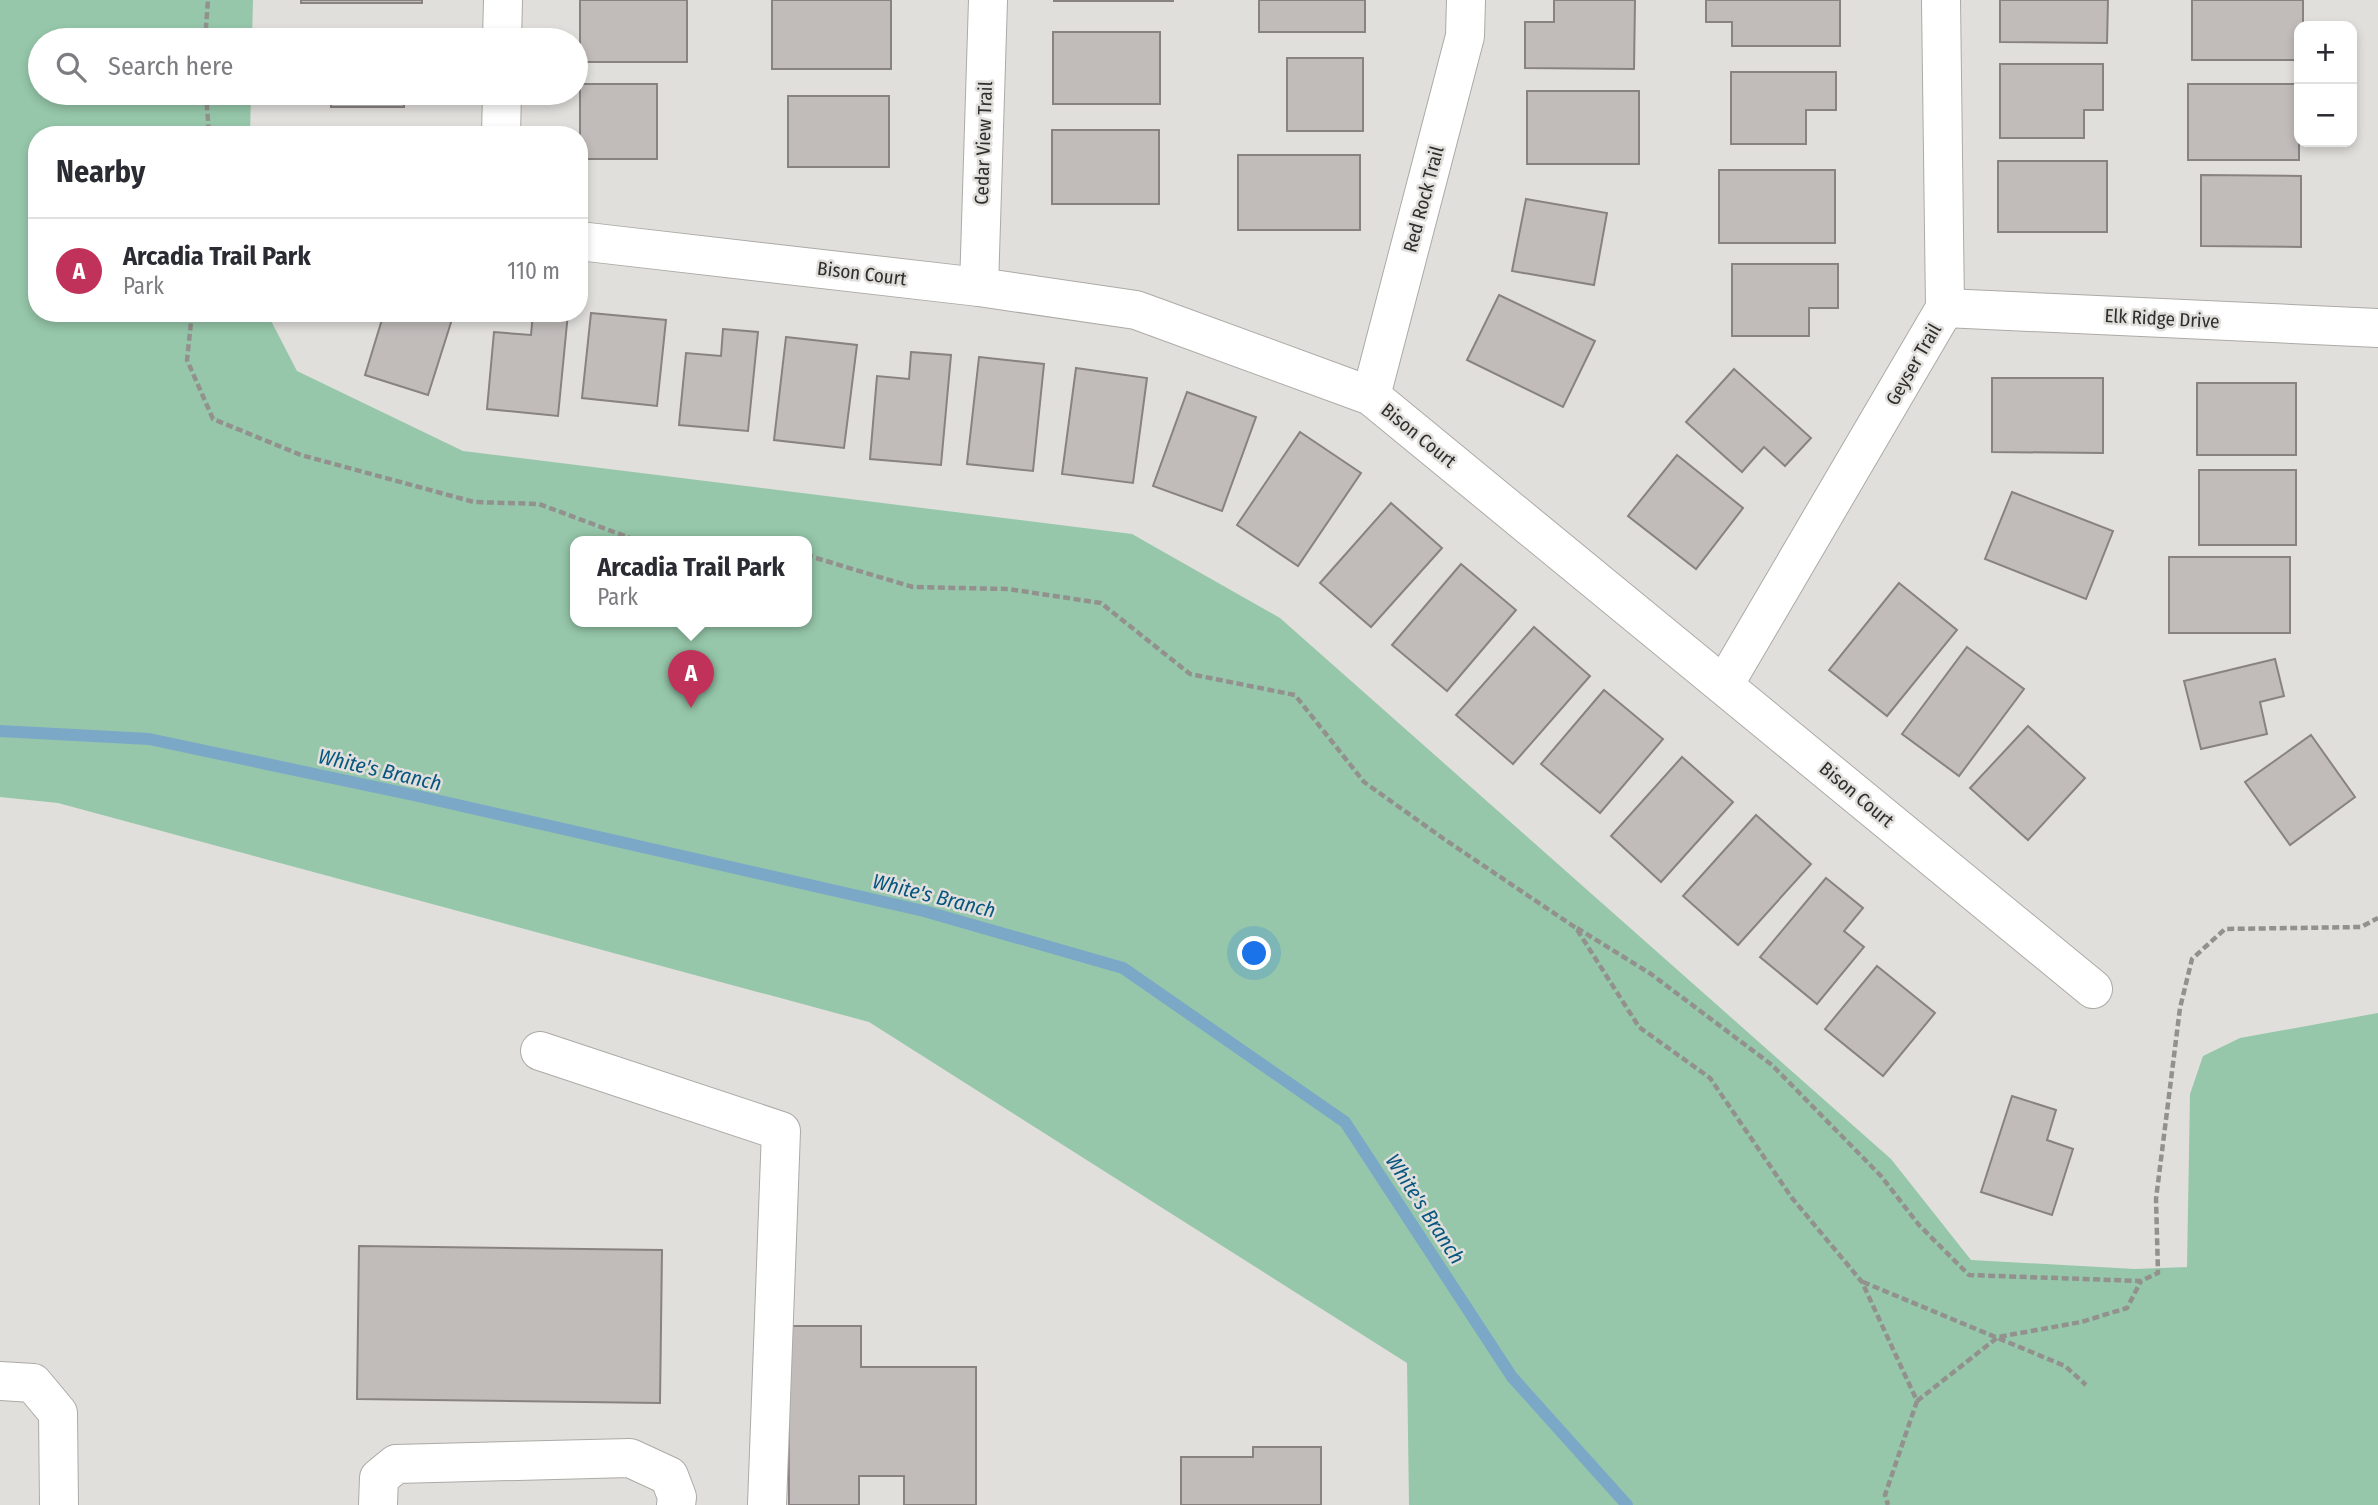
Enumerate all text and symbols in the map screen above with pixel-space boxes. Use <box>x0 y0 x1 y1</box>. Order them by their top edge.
map controls <box>2294 21 2357 147</box>
button: + <box>2294 21 2357 84</box>
search box <box>28 28 588 105</box>
icon: search <box>52 48 90 86</box>
text: Search here <box>108 51 233 82</box>
street label: Cedar View Trail <box>970 81 997 205</box>
button: − <box>2294 84 2357 147</box>
street label: Red Rock Trail <box>1398 144 1449 255</box>
text: Nearby <box>56 154 145 190</box>
text: Arcadia Trail Park <box>123 241 311 272</box>
text: A <box>73 257 85 285</box>
text: 110 m <box>507 257 560 285</box>
street label: Bison Court <box>816 257 909 290</box>
text: Park <box>123 272 164 300</box>
street label: Elk Ridge Drive <box>2104 304 2220 333</box>
street label: Geyser Trail <box>1881 319 1946 409</box>
street label: Bison Court <box>1377 398 1461 473</box>
popup <box>570 536 812 627</box>
text: Arcadia Trail Park <box>597 552 785 583</box>
text: Park <box>597 583 638 611</box>
pin: A <box>668 650 714 708</box>
water label: White's Branch <box>316 743 444 797</box>
street label: Bison Court <box>1815 757 1899 833</box>
water label: White's Branch <box>870 868 998 924</box>
your location <box>1237 936 1271 970</box>
water label: White's Branch <box>1380 1149 1470 1269</box>

